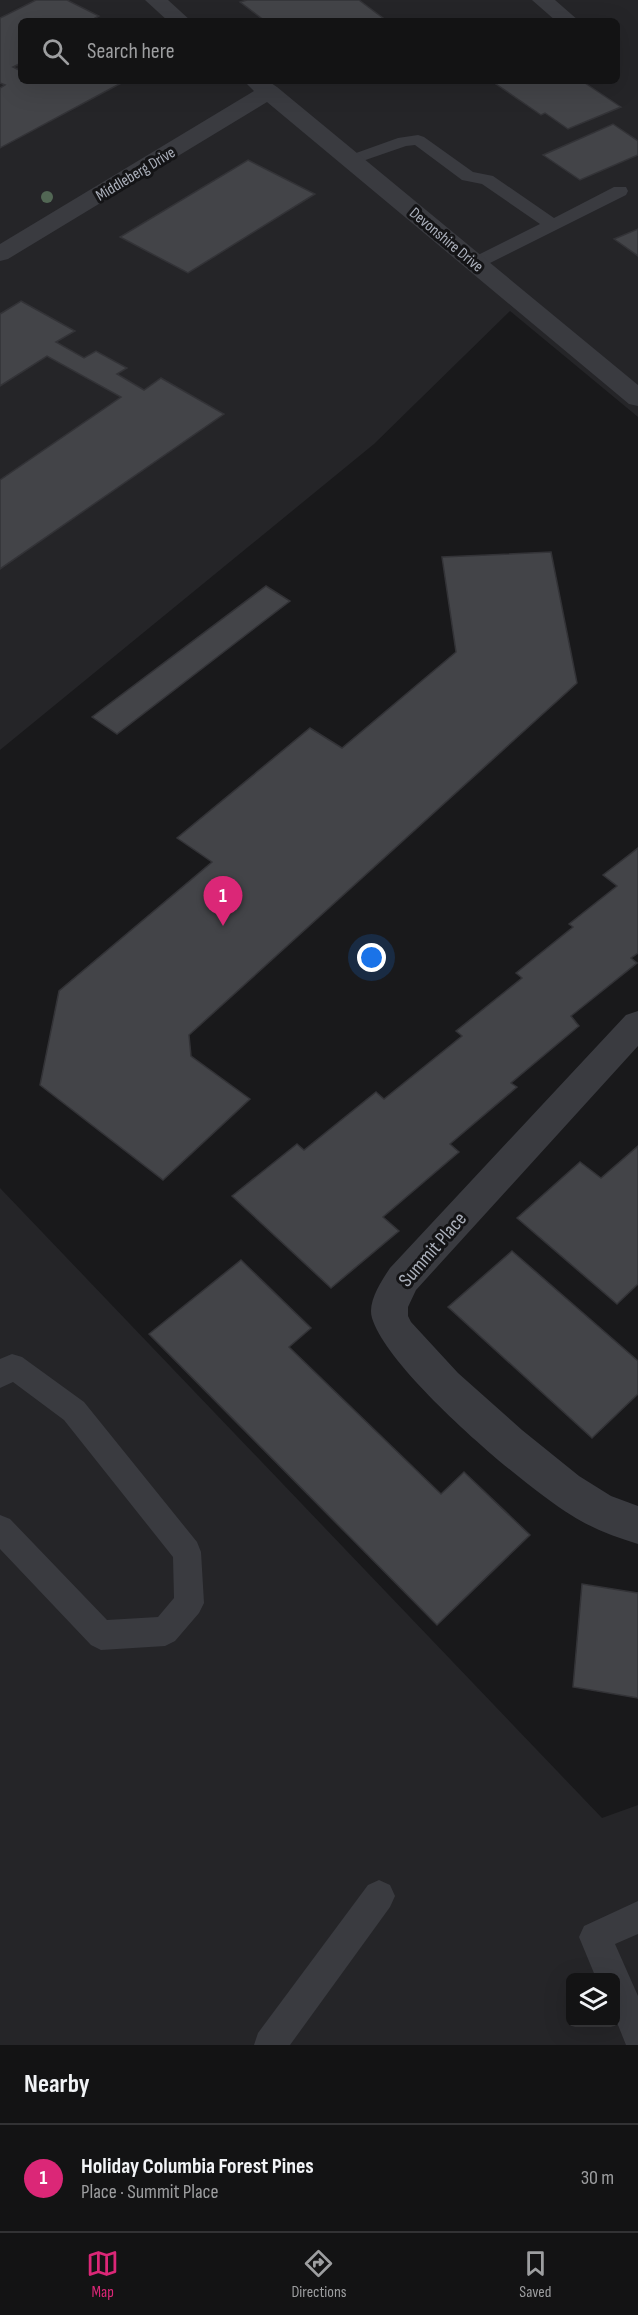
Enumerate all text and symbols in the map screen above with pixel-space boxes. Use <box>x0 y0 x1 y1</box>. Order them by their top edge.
search box <box>18 18 620 84</box>
icon: search <box>39 35 72 68</box>
text: Search here <box>87 38 174 65</box>
street label: Middleberg Drive <box>93 143 179 205</box>
street label: Devonshire Drive <box>405 204 487 277</box>
pin: 1 <box>204 876 242 926</box>
your location <box>357 943 386 972</box>
street label: Summit Place <box>394 1207 472 1292</box>
map controls <box>566 1973 620 2027</box>
button: layers <box>566 1973 620 2027</box>
text: Nearby <box>24 2069 90 2100</box>
text: Holiday Columbia Forest Pines <box>81 2153 314 2180</box>
text: 1 <box>40 2166 47 2190</box>
text: 30 m <box>581 2166 614 2190</box>
text: Place · Summit Place <box>81 2180 219 2204</box>
tab: Map <box>86 2247 119 2302</box>
tab: Directions <box>291 2247 347 2302</box>
tab: Saved <box>519 2247 552 2302</box>

